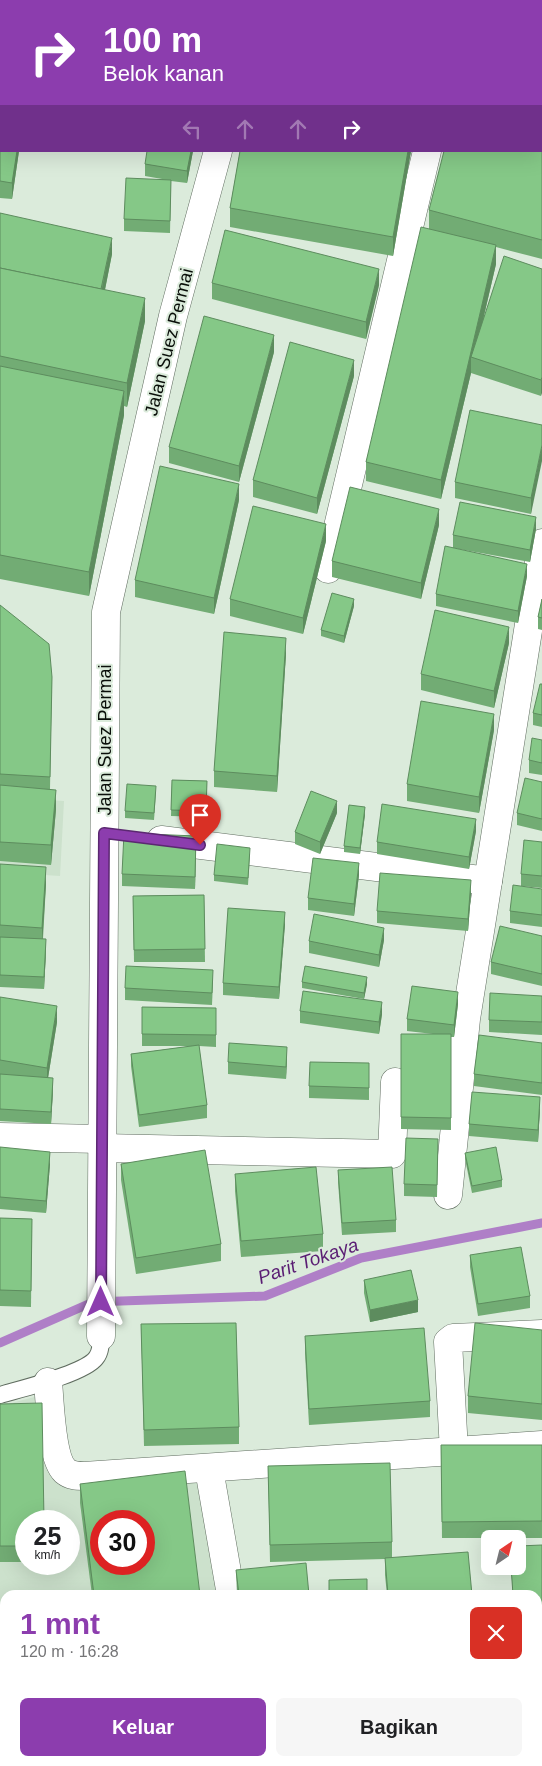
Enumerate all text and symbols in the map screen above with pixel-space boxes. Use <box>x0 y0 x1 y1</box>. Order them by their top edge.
icon: right <box>20 20 85 85</box>
text: 100 m <box>103 20 202 59</box>
text: Belok kanan <box>103 61 224 86</box>
icon: left <box>178 115 206 143</box>
icon: ahead <box>231 115 259 143</box>
icon: ahead <box>284 115 312 143</box>
icon: right <box>337 115 365 143</box>
street label: Jalan Suez Permai <box>141 266 197 418</box>
street label: Jalan Suez Permai <box>95 664 115 816</box>
pin <box>179 794 221 845</box>
icon: arrive <box>186 801 214 829</box>
water label: Parit Tokaya <box>255 1234 361 1288</box>
position arrow <box>74 1275 126 1327</box>
speed limit sign: 30 <box>90 1510 155 1575</box>
text: 25 <box>34 1522 61 1550</box>
north arrow <box>481 1530 526 1575</box>
map controls <box>481 1530 526 1575</box>
text: km/h <box>34 1548 61 1562</box>
text: 1 mnt <box>20 1607 100 1640</box>
button: close <box>470 1607 522 1659</box>
text: 120 m · 16:28 <box>20 1643 119 1660</box>
button: Keluar <box>20 1698 266 1756</box>
button: Bagikan <box>276 1698 522 1756</box>

